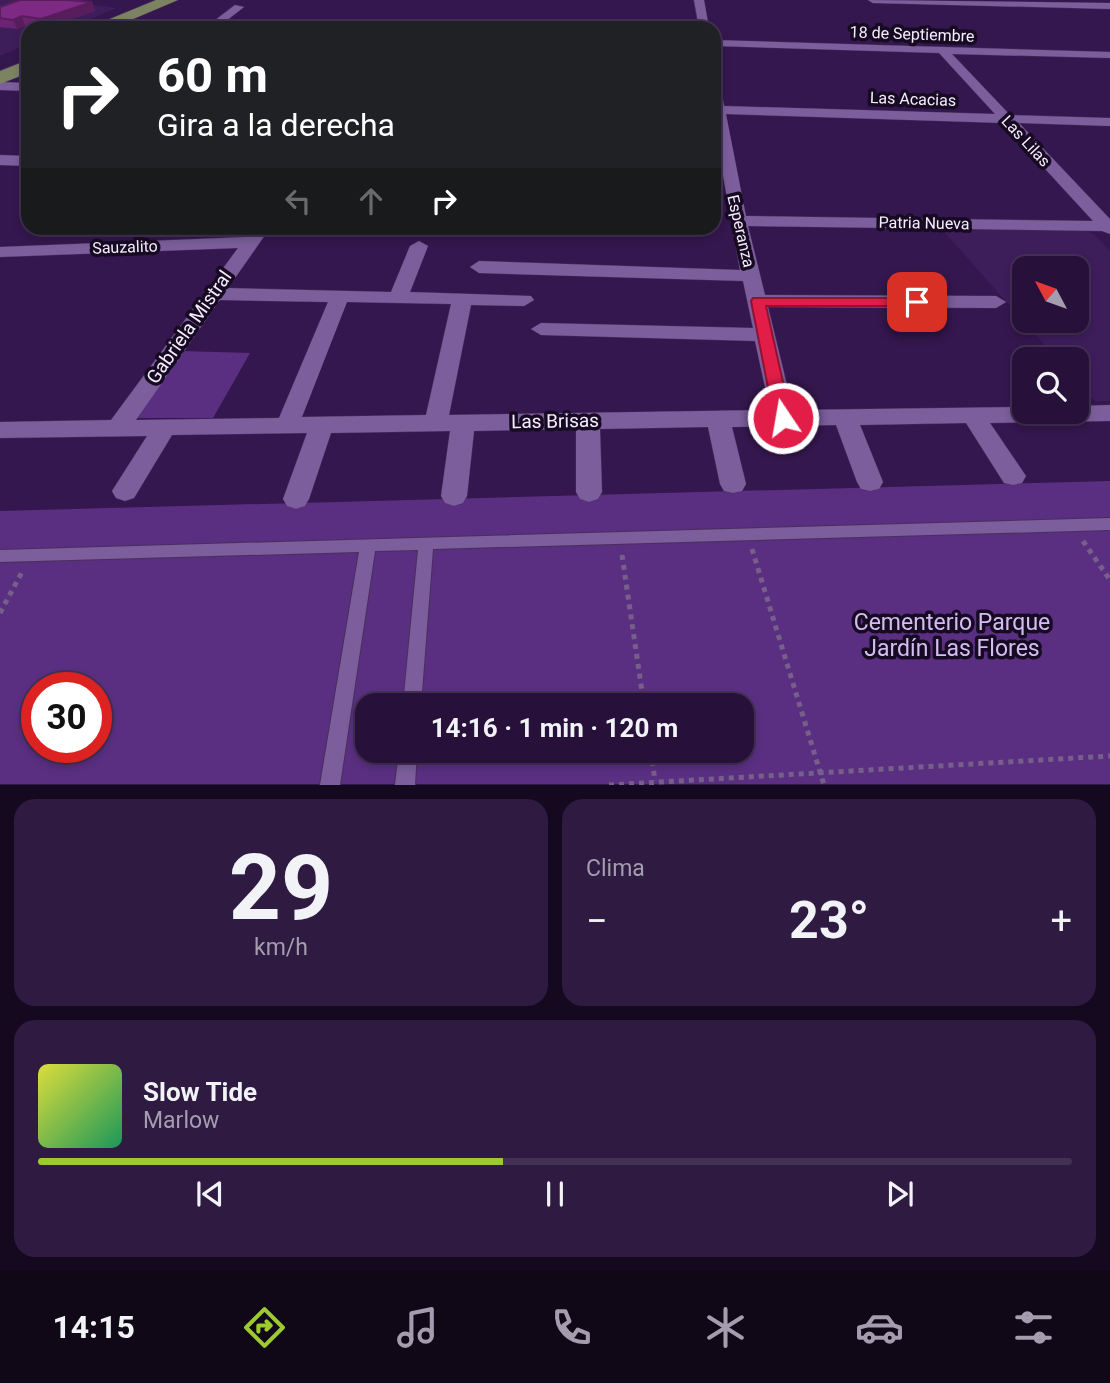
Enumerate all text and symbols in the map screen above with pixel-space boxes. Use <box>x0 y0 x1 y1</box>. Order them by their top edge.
street label: 18 de Septiembre <box>849 22 975 46</box>
text: 60 m <box>157 47 268 104</box>
icon: right <box>42 49 133 140</box>
street label: Las Acacias <box>870 88 956 110</box>
text: Gira a la derecha <box>157 106 395 144</box>
street label: Las Lilas <box>998 112 1054 170</box>
icon: left <box>279 182 317 220</box>
icon: ahead <box>352 182 390 220</box>
icon: right <box>425 182 463 220</box>
street label: Esperanza <box>723 193 759 269</box>
street label: Patria Nueva <box>878 213 970 233</box>
street label: Sauzalito <box>92 236 158 258</box>
north arrow <box>1012 256 1088 332</box>
map controls <box>1012 256 1089 424</box>
street label: Gabriela Mistral <box>141 266 237 388</box>
pin <box>887 272 947 332</box>
icon: arrive <box>898 283 936 321</box>
button: search <box>1012 347 1089 424</box>
position arrow <box>746 381 820 455</box>
street label: Las Brisas <box>511 409 599 433</box>
park label: Cementerio Parque Jardín Las Flores <box>854 609 1050 662</box>
speed limit sign: 30 <box>21 672 112 763</box>
text: 14:16 · 1 min · 120 m <box>431 713 678 743</box>
text: 29 <box>229 835 333 941</box>
text: Clima <box>586 855 645 882</box>
text: 23° <box>789 890 869 951</box>
text: − <box>586 899 608 943</box>
text: + <box>1050 899 1072 943</box>
text: km/h <box>254 934 308 961</box>
text: Slow Tide <box>143 1077 257 1107</box>
text: Marlow <box>143 1107 219 1134</box>
icon: previous <box>191 1175 229 1213</box>
icon: pause <box>536 1175 574 1213</box>
icon: next <box>881 1175 919 1213</box>
icon: directions <box>240 1303 289 1352</box>
icon: music <box>393 1303 442 1352</box>
icon: phone <box>547 1303 596 1352</box>
icon: climate <box>701 1303 750 1352</box>
icon: car <box>855 1303 904 1352</box>
icon: filters <box>1009 1303 1058 1352</box>
text: 14:15 <box>52 1308 135 1346</box>

